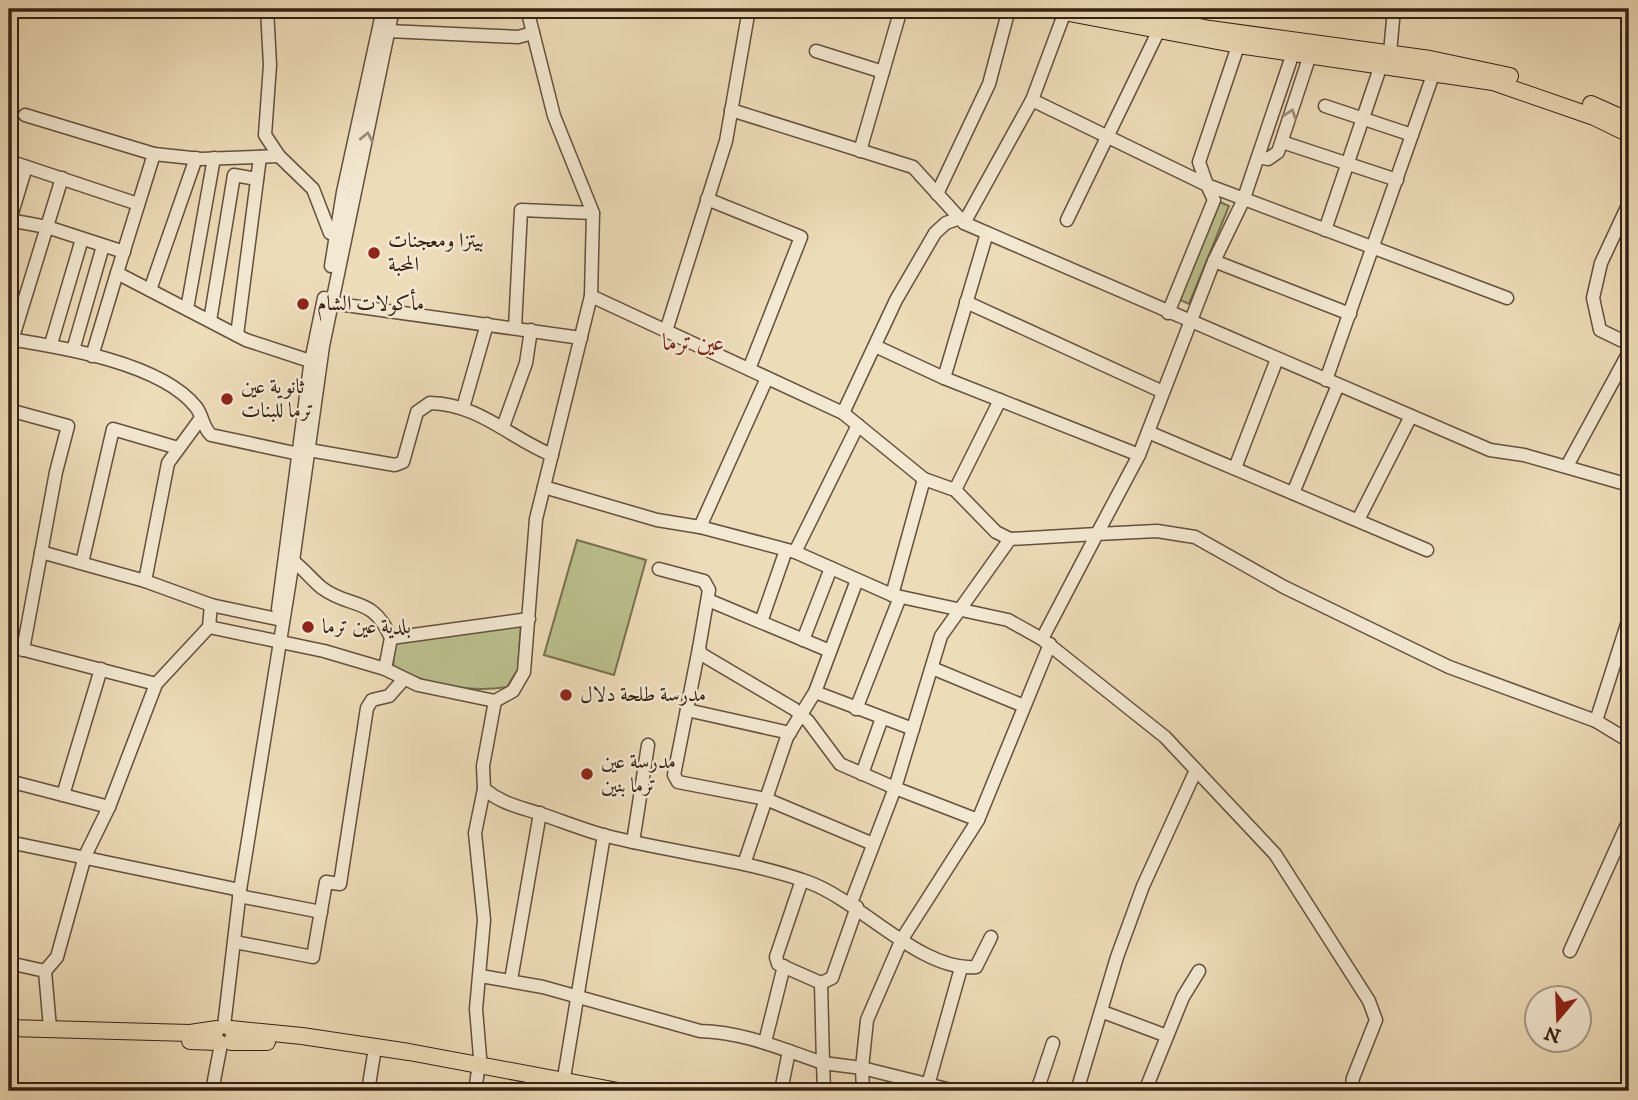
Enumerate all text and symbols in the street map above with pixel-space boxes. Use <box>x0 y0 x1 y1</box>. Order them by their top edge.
one-way arrow <box>1282 109 1297 121</box>
one-way arrow <box>358 131 373 143</box>
place label: بيتزا ومعجنات المحبة <box>388 228 484 278</box>
marker: بيتزا ومعجنات المحبة <box>366 245 382 261</box>
place label: مأكولات الشام <box>317 288 424 321</box>
marker: مأكولات الشام <box>295 296 311 312</box>
district label: عين ترما <box>662 328 724 358</box>
place label: ثانوية عين ترما للبنات <box>241 374 314 424</box>
marker: ثانوية عين ترما للبنات <box>219 391 235 407</box>
place label: بلدية عين ترما <box>322 614 411 640</box>
marker: بلدية عين ترما <box>300 619 316 635</box>
place label: مدرسة طلحة دلال <box>580 682 706 708</box>
marker: مدرسة طلحة دلال <box>558 687 574 703</box>
place label: مدرسة عين ترما بنين <box>601 749 676 799</box>
marker: مدرسة عين ترما بنين <box>579 766 595 782</box>
north arrow <box>1522 984 1592 1054</box>
text: N <box>1541 1020 1564 1047</box>

